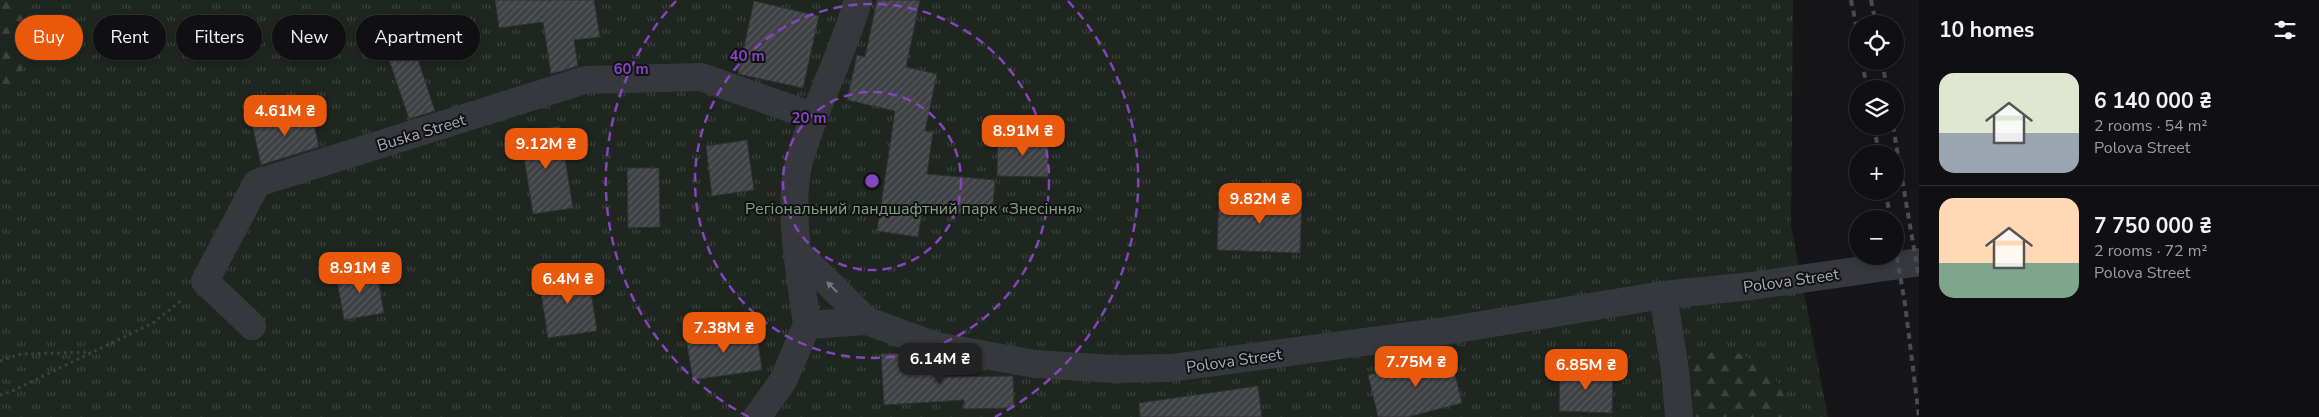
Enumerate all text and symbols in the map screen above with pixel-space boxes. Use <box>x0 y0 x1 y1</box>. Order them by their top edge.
chip: Buy <box>15 15 83 60</box>
chip: Rent <box>93 15 166 60</box>
chip: Filters <box>176 15 262 60</box>
chip: New <box>272 15 346 60</box>
chip: Apartment <box>356 15 480 60</box>
map controls <box>1849 15 1904 265</box>
button: locate <box>1849 15 1904 70</box>
text: 10 homes <box>1939 16 2034 44</box>
icon: filters <box>2271 16 2299 44</box>
text: 40 m <box>729 46 765 66</box>
text: 60 m <box>613 59 649 79</box>
button: layers <box>1849 80 1904 135</box>
text: 6 140 000 ₴ <box>2094 87 2212 115</box>
icon: home <box>1979 93 2039 153</box>
pin: 4.61M ₴ <box>239 94 331 137</box>
text: 4.61M ₴ <box>255 100 315 122</box>
text: 20 m <box>791 108 827 128</box>
street label: Buska Street <box>374 109 469 157</box>
pin: 8.91M ₴ <box>977 114 1069 157</box>
text: 2 rooms · 54 m² <box>2094 115 2207 137</box>
text: 8.91M ₴ <box>993 120 1053 142</box>
pin: 9.12M ₴ <box>500 128 592 170</box>
text: 9.12M ₴ <box>516 133 576 155</box>
text: Polova Street <box>2094 137 2190 159</box>
button: + <box>1849 145 1904 200</box>
centre of rings <box>863 172 881 190</box>
pin: 9.82M ₴ <box>1214 182 1306 225</box>
text: 9.82M ₴ <box>1230 188 1290 210</box>
park label: Регіональний ландшафтний парк «Знесіння» <box>745 198 1083 220</box>
button: − <box>1849 210 1904 265</box>
text: 7 750 000 ₴ <box>2094 212 2212 240</box>
icon: home <box>1979 218 2039 278</box>
text: 2 rooms · 72 m² <box>2094 240 2207 262</box>
pin: 8.91M ₴ <box>314 252 406 294</box>
text: 8.91M ₴ <box>330 257 390 279</box>
pin: 6.4M ₴ <box>527 262 609 305</box>
text: Polova Street <box>2094 262 2190 284</box>
street label: Polova Street <box>1742 263 1841 299</box>
text: 6.4M ₴ <box>543 268 593 290</box>
one-way arrow <box>826 281 838 293</box>
pin: 7.38M ₴ <box>678 312 770 354</box>
text: 7.38M ₴ <box>694 317 754 339</box>
pin: 6.14M ₴ <box>894 342 986 385</box>
street label: Polova Street <box>1185 343 1284 379</box>
pin: 7.75M ₴ <box>1370 346 1462 388</box>
text: 6.14M ₴ <box>910 348 970 370</box>
pin: 6.85M ₴ <box>1540 348 1632 391</box>
text: 7.75M ₴ <box>1386 351 1446 373</box>
text: 6.85M ₴ <box>1556 354 1616 376</box>

